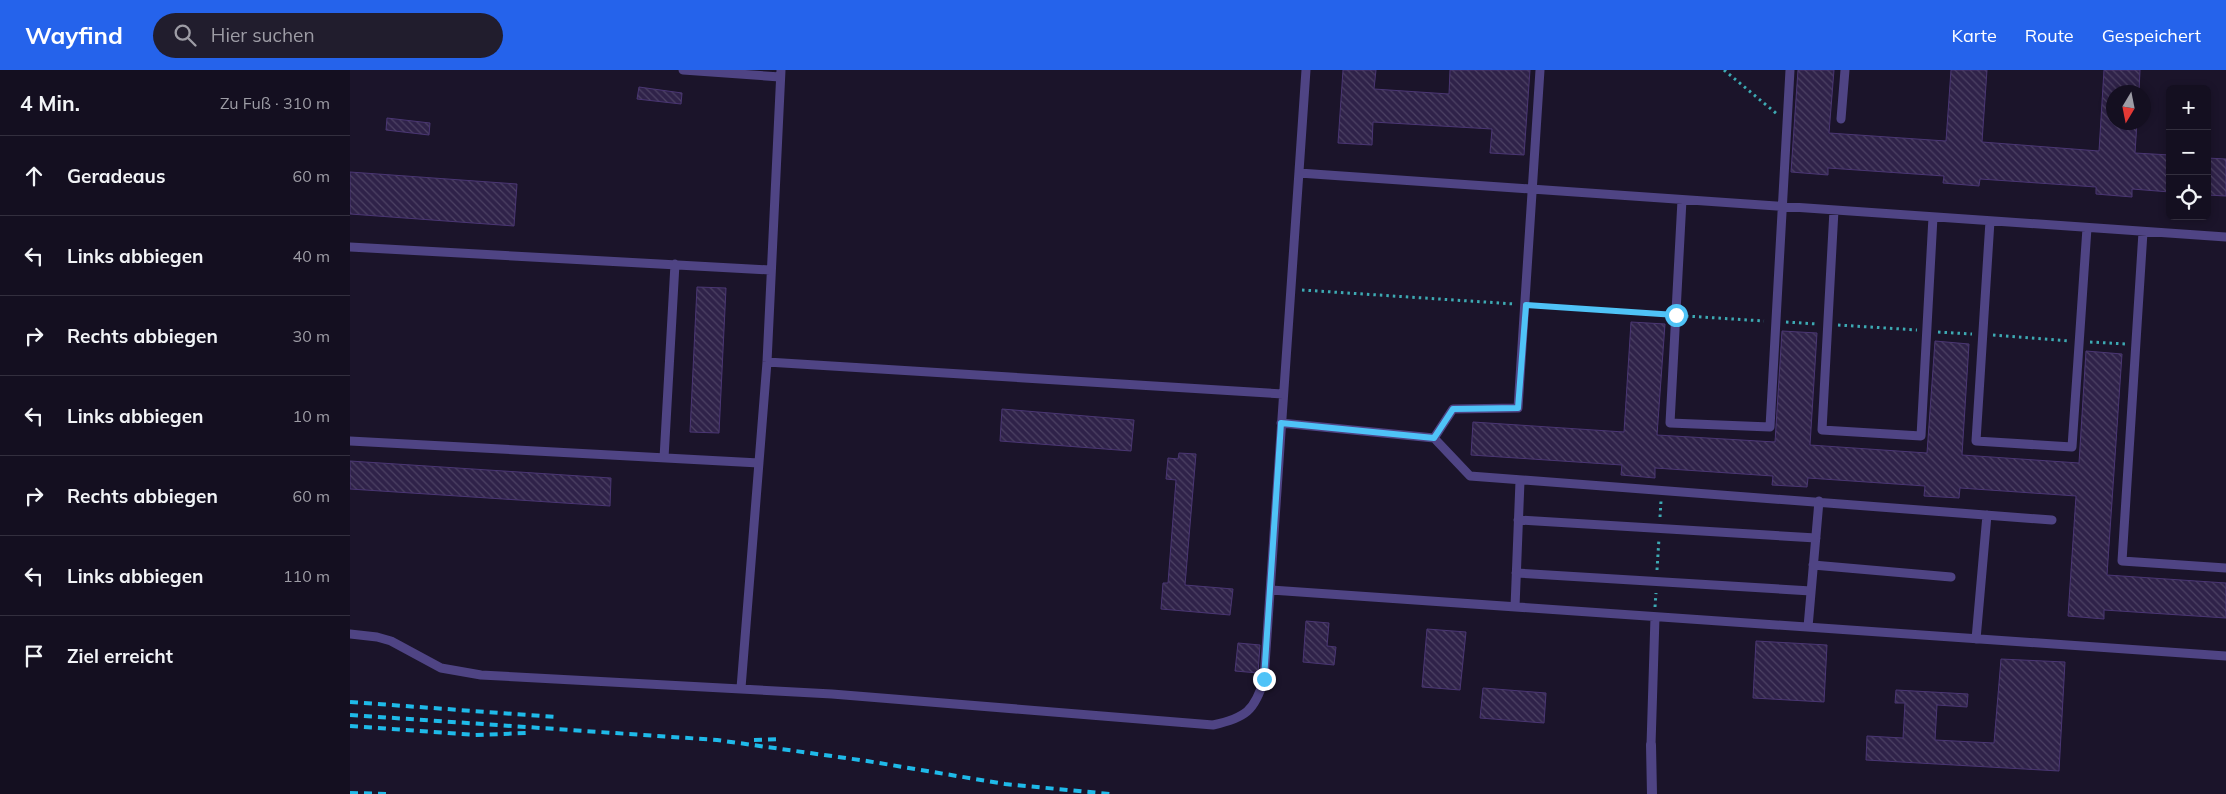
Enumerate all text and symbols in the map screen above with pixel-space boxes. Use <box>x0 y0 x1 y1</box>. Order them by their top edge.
search box <box>153 13 503 58</box>
text: Wayfind <box>25 20 123 50</box>
icon: search <box>171 21 199 49</box>
text: Hier suchen <box>211 23 315 47</box>
text: Karte <box>1952 24 1997 47</box>
text: Route <box>2025 24 2074 47</box>
text: Gespeichert <box>2102 24 2201 47</box>
north arrow <box>2106 85 2151 130</box>
map controls <box>2166 85 2211 220</box>
button: + <box>2166 85 2211 130</box>
text: 4 Min. <box>20 90 80 116</box>
text: Zu Fuß · 310 m <box>220 93 330 113</box>
button: − <box>2166 130 2211 175</box>
icon: ahead <box>20 162 48 190</box>
text: Geradeaus <box>67 164 165 188</box>
text: 60 m <box>293 166 330 186</box>
button: locate <box>2166 175 2211 220</box>
icon: left <box>20 242 48 270</box>
text: Links abbiegen <box>67 244 204 268</box>
text: 40 m <box>293 246 330 266</box>
route start <box>1665 304 1688 327</box>
icon: right <box>20 322 48 350</box>
text: Rechts abbiegen <box>67 324 218 348</box>
text: 30 m <box>293 326 330 346</box>
icon: left <box>20 402 48 430</box>
text: Links abbiegen <box>67 404 204 428</box>
text: 10 m <box>293 406 330 426</box>
icon: right <box>20 482 48 510</box>
text: Rechts abbiegen <box>67 484 218 508</box>
text: 60 m <box>293 486 330 506</box>
icon: left <box>20 562 48 590</box>
text: Links abbiegen <box>67 564 204 588</box>
text: 110 m <box>283 566 330 586</box>
icon: arrive <box>20 642 48 670</box>
text: Ziel erreicht <box>67 644 173 668</box>
route end <box>1253 668 1276 691</box>

